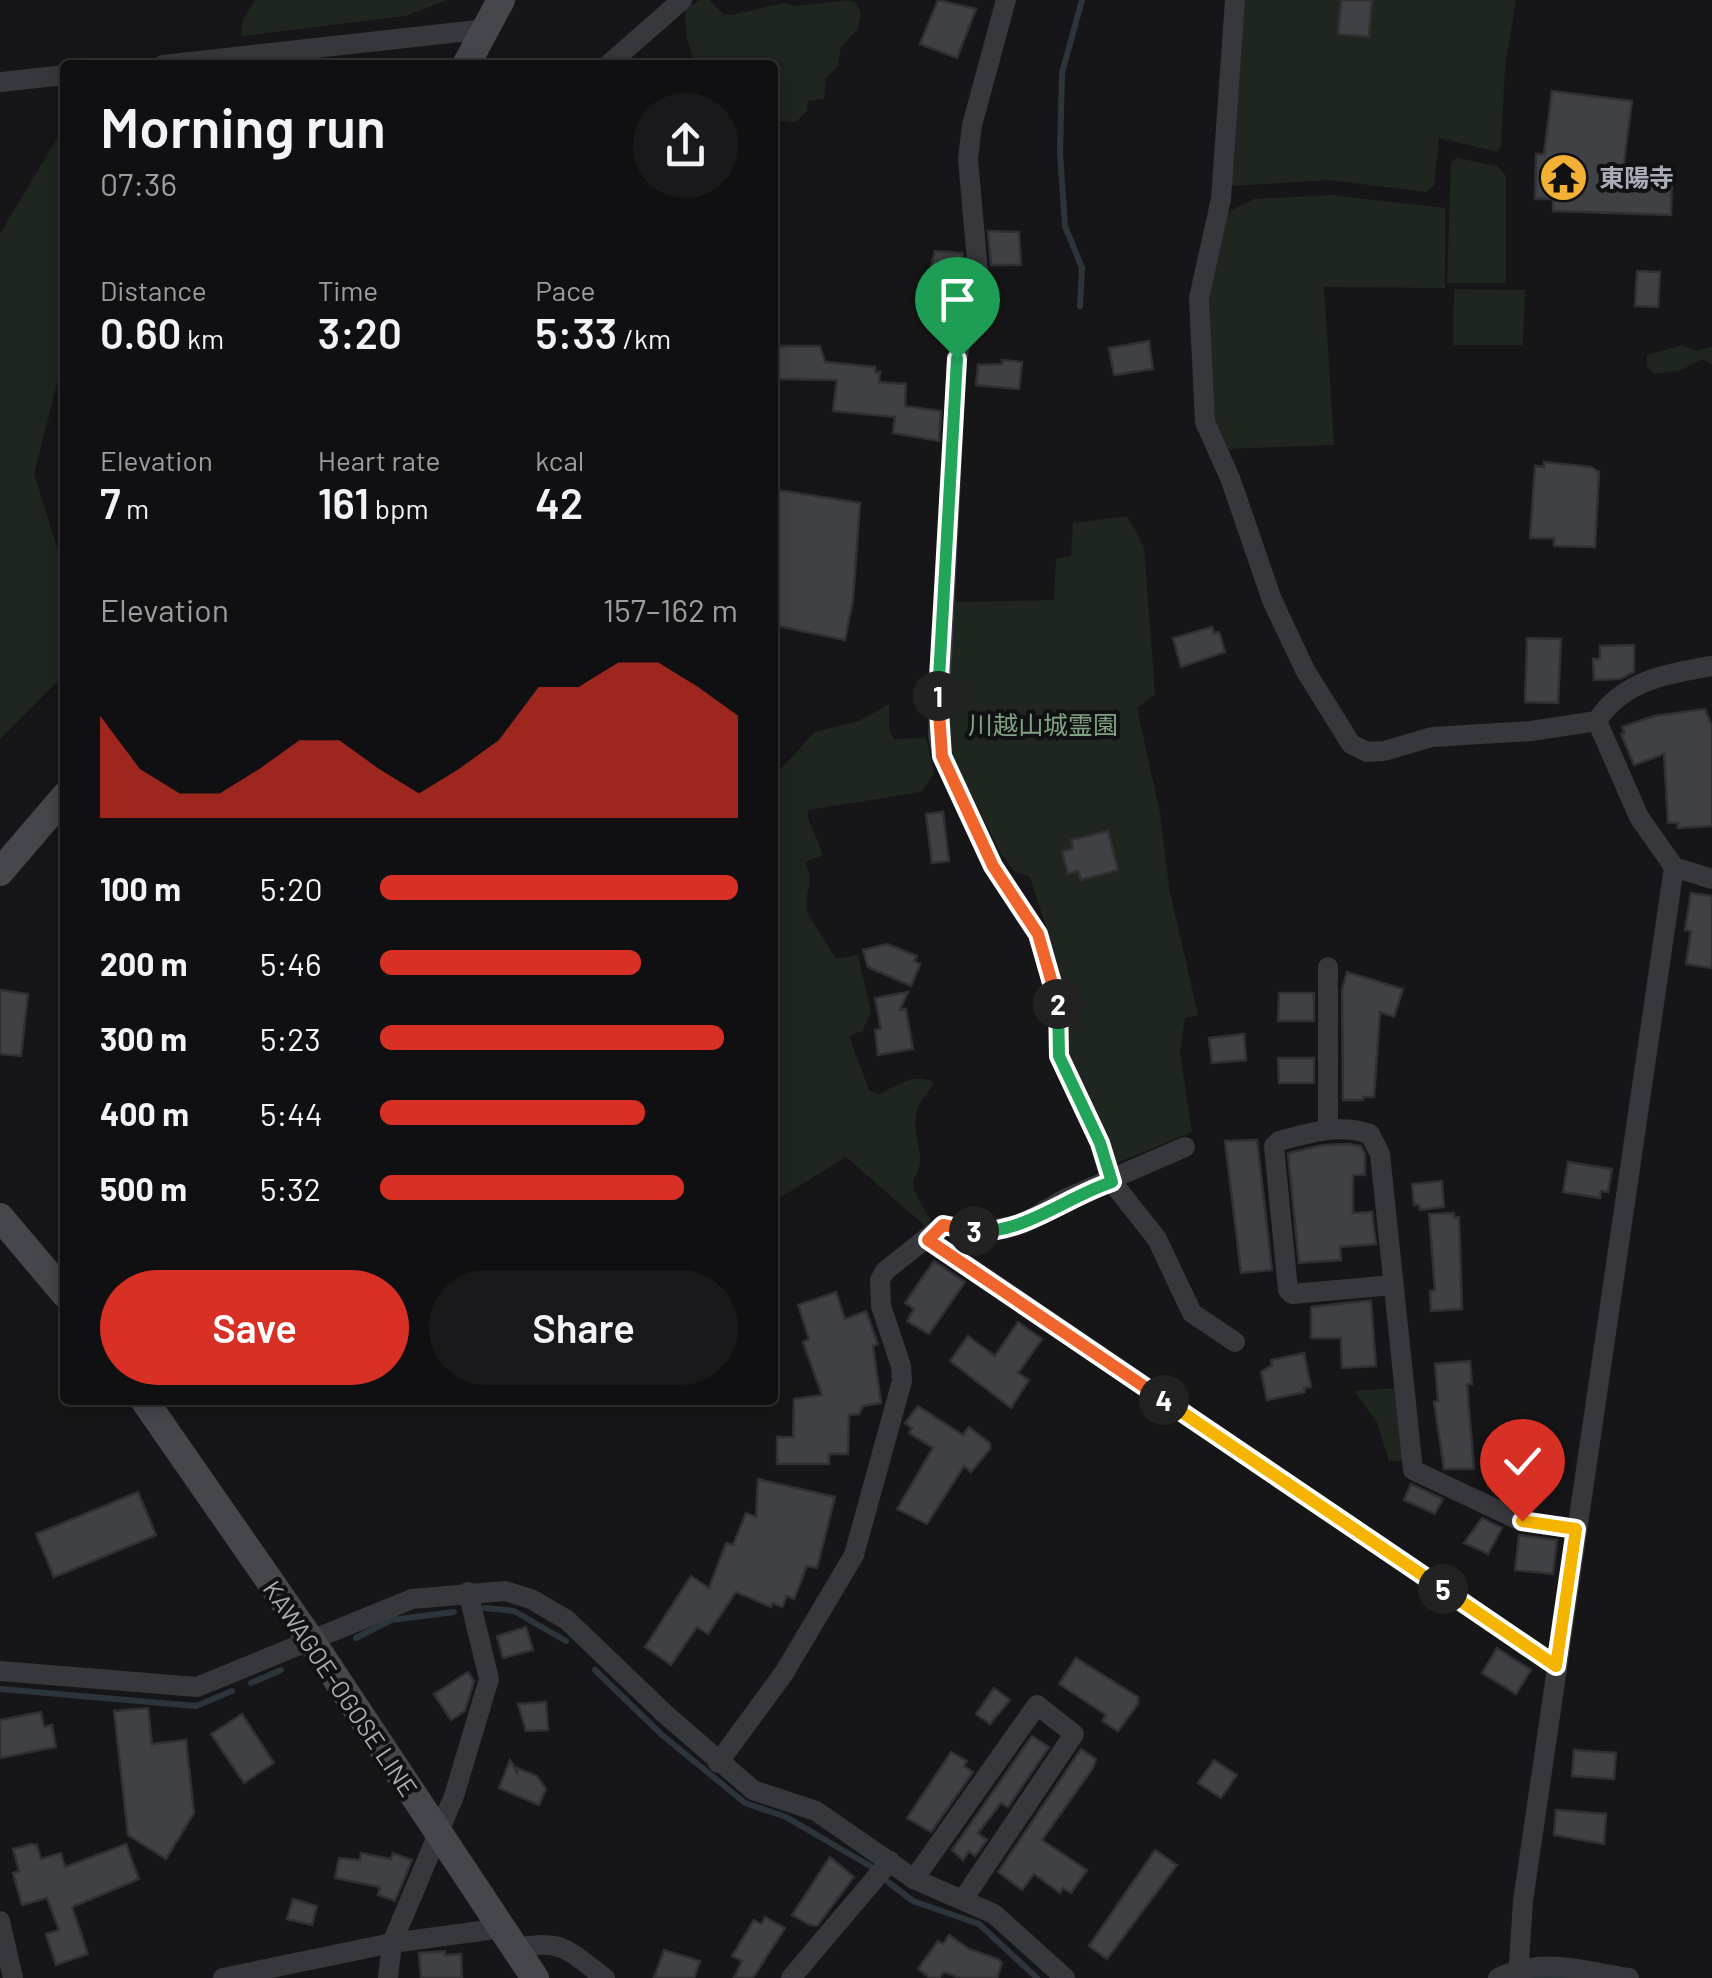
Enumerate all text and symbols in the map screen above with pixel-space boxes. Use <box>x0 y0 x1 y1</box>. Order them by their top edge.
text: Morning run <box>100 93 386 159</box>
button: share <box>633 93 738 198</box>
temple icon: 東陽寺 <box>1538 151 1590 203</box>
place label: 東陽寺 <box>1599 162 1674 192</box>
text: 07:36 <box>100 164 177 202</box>
pin <box>915 257 1000 360</box>
icon: arrive <box>930 272 985 327</box>
text: Distance <box>100 273 207 307</box>
text: Time <box>318 273 378 307</box>
text: Pace <box>535 273 596 307</box>
text: 0.60 <box>100 307 181 357</box>
text: 3:20 <box>318 307 402 357</box>
text: 5:33 <box>535 307 617 357</box>
text: km <box>181 321 224 355</box>
text: /km <box>617 321 671 355</box>
text: Elevation <box>100 443 213 477</box>
text: Heart rate <box>318 443 440 477</box>
text: kcal <box>535 443 584 477</box>
text: 7 <box>100 477 121 527</box>
text: 161 <box>318 477 369 527</box>
text: 42 <box>535 477 583 527</box>
text: m <box>121 491 149 525</box>
text: bpm <box>369 491 429 525</box>
text: Elevation <box>100 590 229 628</box>
text: 157–162 m <box>603 590 738 628</box>
pin: 1 <box>913 671 963 721</box>
text: 1 <box>933 679 943 713</box>
park label: 川越山城霊園 <box>968 709 1118 739</box>
text: 100 m <box>100 869 181 907</box>
text: 5:20 <box>260 869 323 907</box>
text: 200 m <box>100 944 188 982</box>
text: 5:46 <box>260 944 321 982</box>
pin: 2 <box>1033 979 1083 1029</box>
text: 2 <box>1050 987 1066 1021</box>
text: 300 m <box>100 1019 187 1057</box>
text: 5:23 <box>260 1019 321 1057</box>
text: 400 m <box>100 1094 189 1132</box>
text: 5:44 <box>260 1094 323 1132</box>
text: 500 m <box>100 1169 187 1207</box>
text: 5:32 <box>260 1169 321 1207</box>
pin: 3 <box>949 1206 999 1256</box>
text: 3 <box>966 1214 982 1248</box>
button: Save <box>100 1270 409 1385</box>
button: Share <box>429 1270 738 1385</box>
pin: 4 <box>1139 1375 1189 1425</box>
text: 4 <box>1156 1383 1172 1417</box>
pin <box>1480 1419 1565 1522</box>
icon: check <box>1495 1434 1550 1489</box>
pin: 5 <box>1418 1564 1468 1614</box>
text: 5 <box>1435 1572 1451 1606</box>
street label: KAWAGOE-OGOSE LINE <box>258 1574 424 1802</box>

